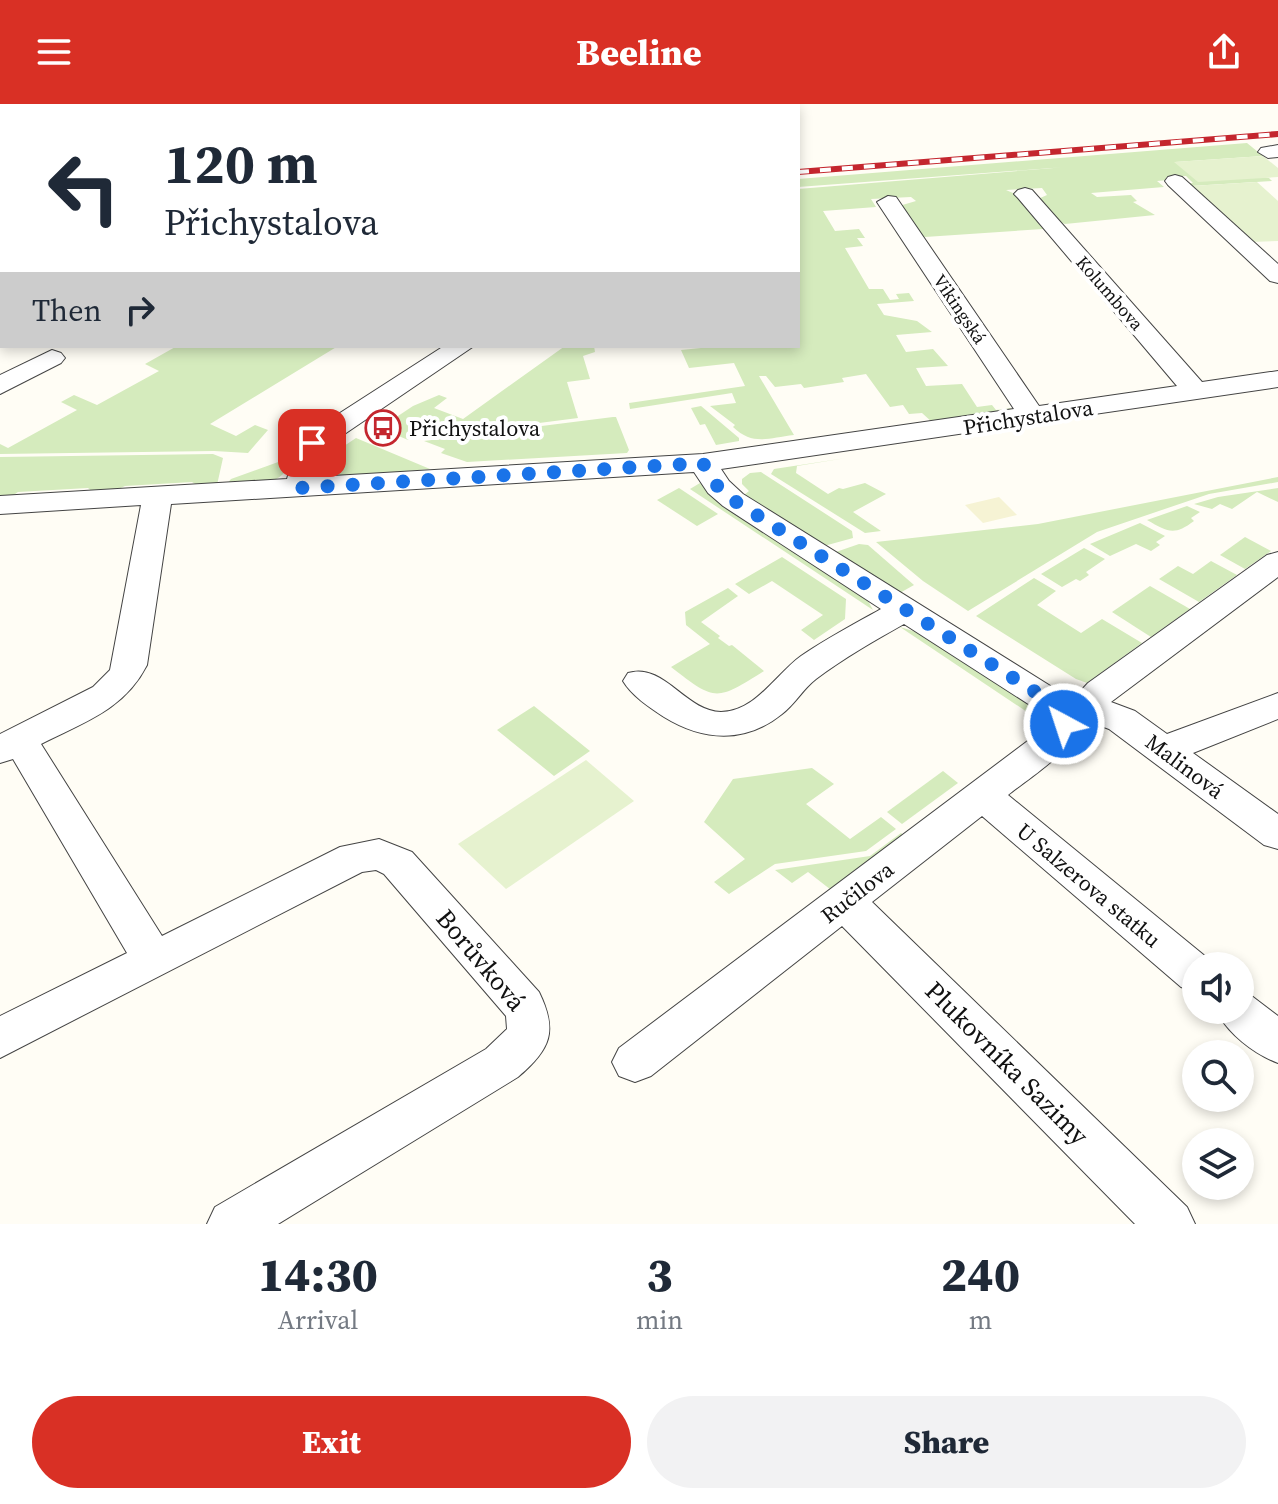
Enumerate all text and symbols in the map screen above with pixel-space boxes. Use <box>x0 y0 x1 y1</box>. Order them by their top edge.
text: Beeline <box>576 28 702 77</box>
icon: menu <box>32 30 76 74</box>
icon: share <box>1202 30 1246 74</box>
text: 120 m <box>164 125 318 202</box>
icon: left <box>32 136 136 240</box>
text: Přichystalova <box>164 198 379 247</box>
street label: Kolumbova <box>1071 250 1150 336</box>
street label: Vikingská <box>928 269 993 349</box>
icon: right <box>118 288 162 332</box>
text: Then <box>32 290 102 331</box>
street label: Přichystalova <box>961 392 1096 442</box>
pin <box>278 409 346 477</box>
bus stop icon: Přichystalova <box>364 409 402 447</box>
place label: Přichystalova <box>409 413 541 443</box>
icon: arrive <box>290 421 334 465</box>
position arrow <box>1022 682 1106 766</box>
street label: Malinová <box>1140 727 1231 806</box>
street label: U Salzerova statku <box>1011 816 1168 954</box>
street label: Ručilova <box>814 854 900 930</box>
street label: Borůvková <box>428 901 535 1019</box>
map controls <box>1182 952 1254 1200</box>
button: sound <box>1182 952 1254 1024</box>
street label: Plukovníka Sazimy <box>917 973 1097 1153</box>
button: search <box>1182 1040 1254 1112</box>
button: layers <box>1182 1128 1254 1200</box>
text: 14:30 <box>258 1241 378 1307</box>
text: 3 <box>646 1241 673 1307</box>
text: 240 <box>941 1241 1020 1307</box>
text: Arrival <box>278 1302 358 1338</box>
text: min <box>636 1302 683 1338</box>
text: m <box>969 1302 992 1338</box>
button: Exit <box>32 1396 631 1488</box>
button: Share <box>647 1396 1246 1488</box>

